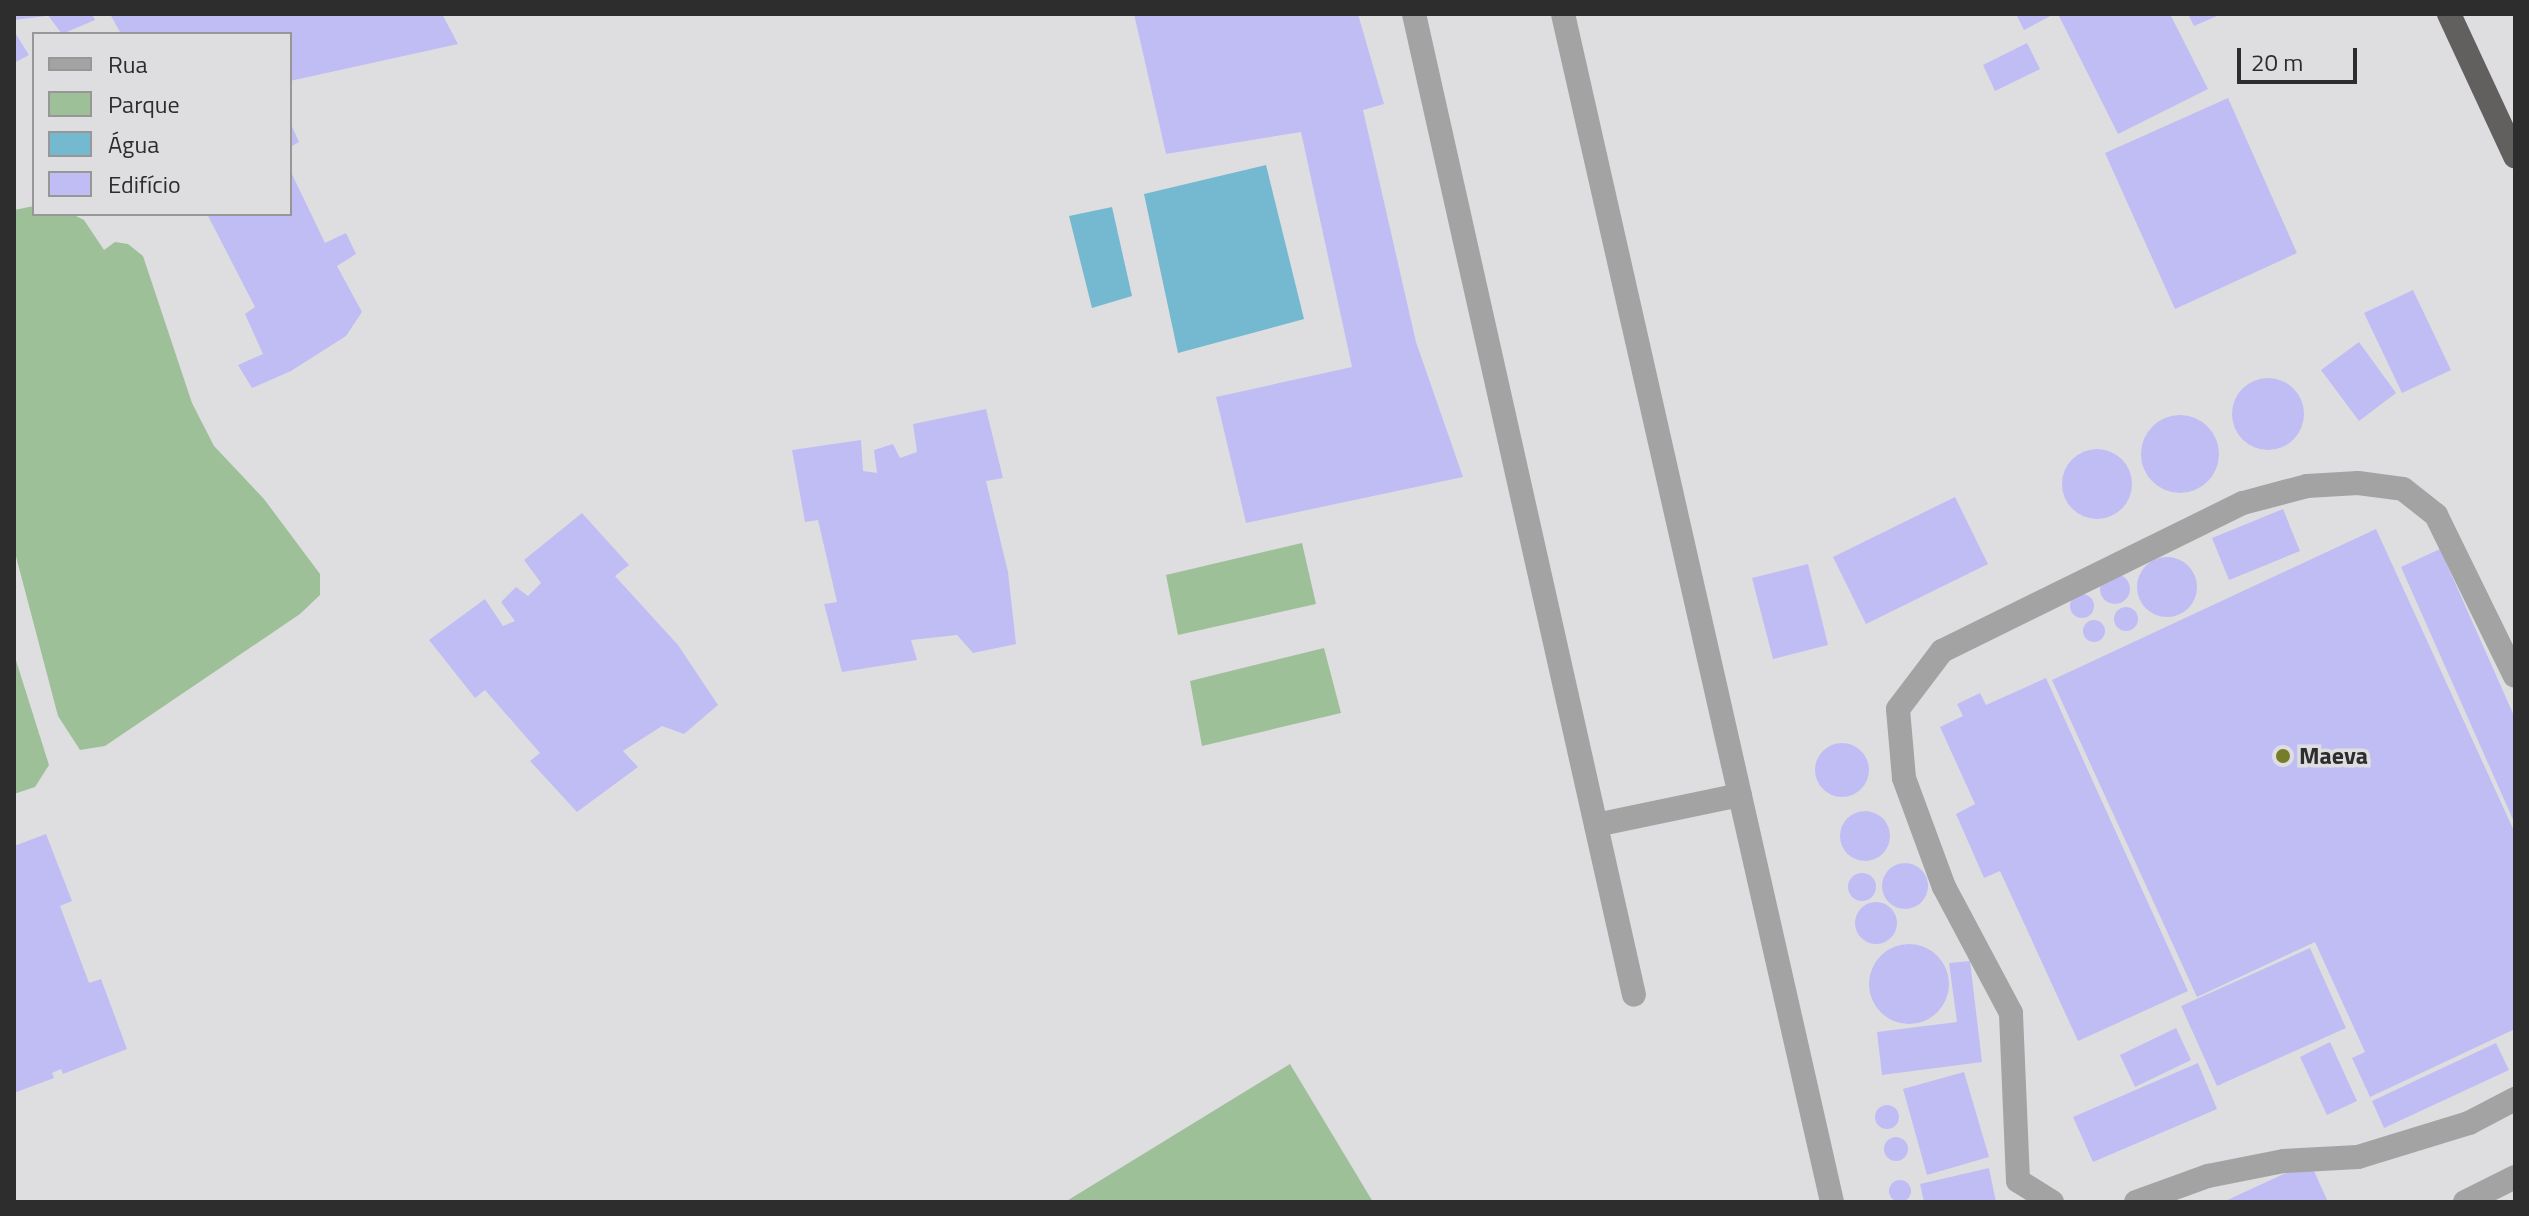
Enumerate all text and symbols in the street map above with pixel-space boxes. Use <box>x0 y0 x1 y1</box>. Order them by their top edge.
legend <box>32 32 292 216</box>
scale bar <box>2241 32 2361 82</box>
text: 20 m <box>2251 44 2303 80</box>
text: Rua <box>108 46 147 82</box>
text: Parque <box>108 86 180 122</box>
text: Água <box>108 126 159 162</box>
text: Edifício <box>108 166 181 202</box>
place label: Maeva <box>2299 742 2368 770</box>
marker: Maeva <box>2274 747 2292 765</box>

